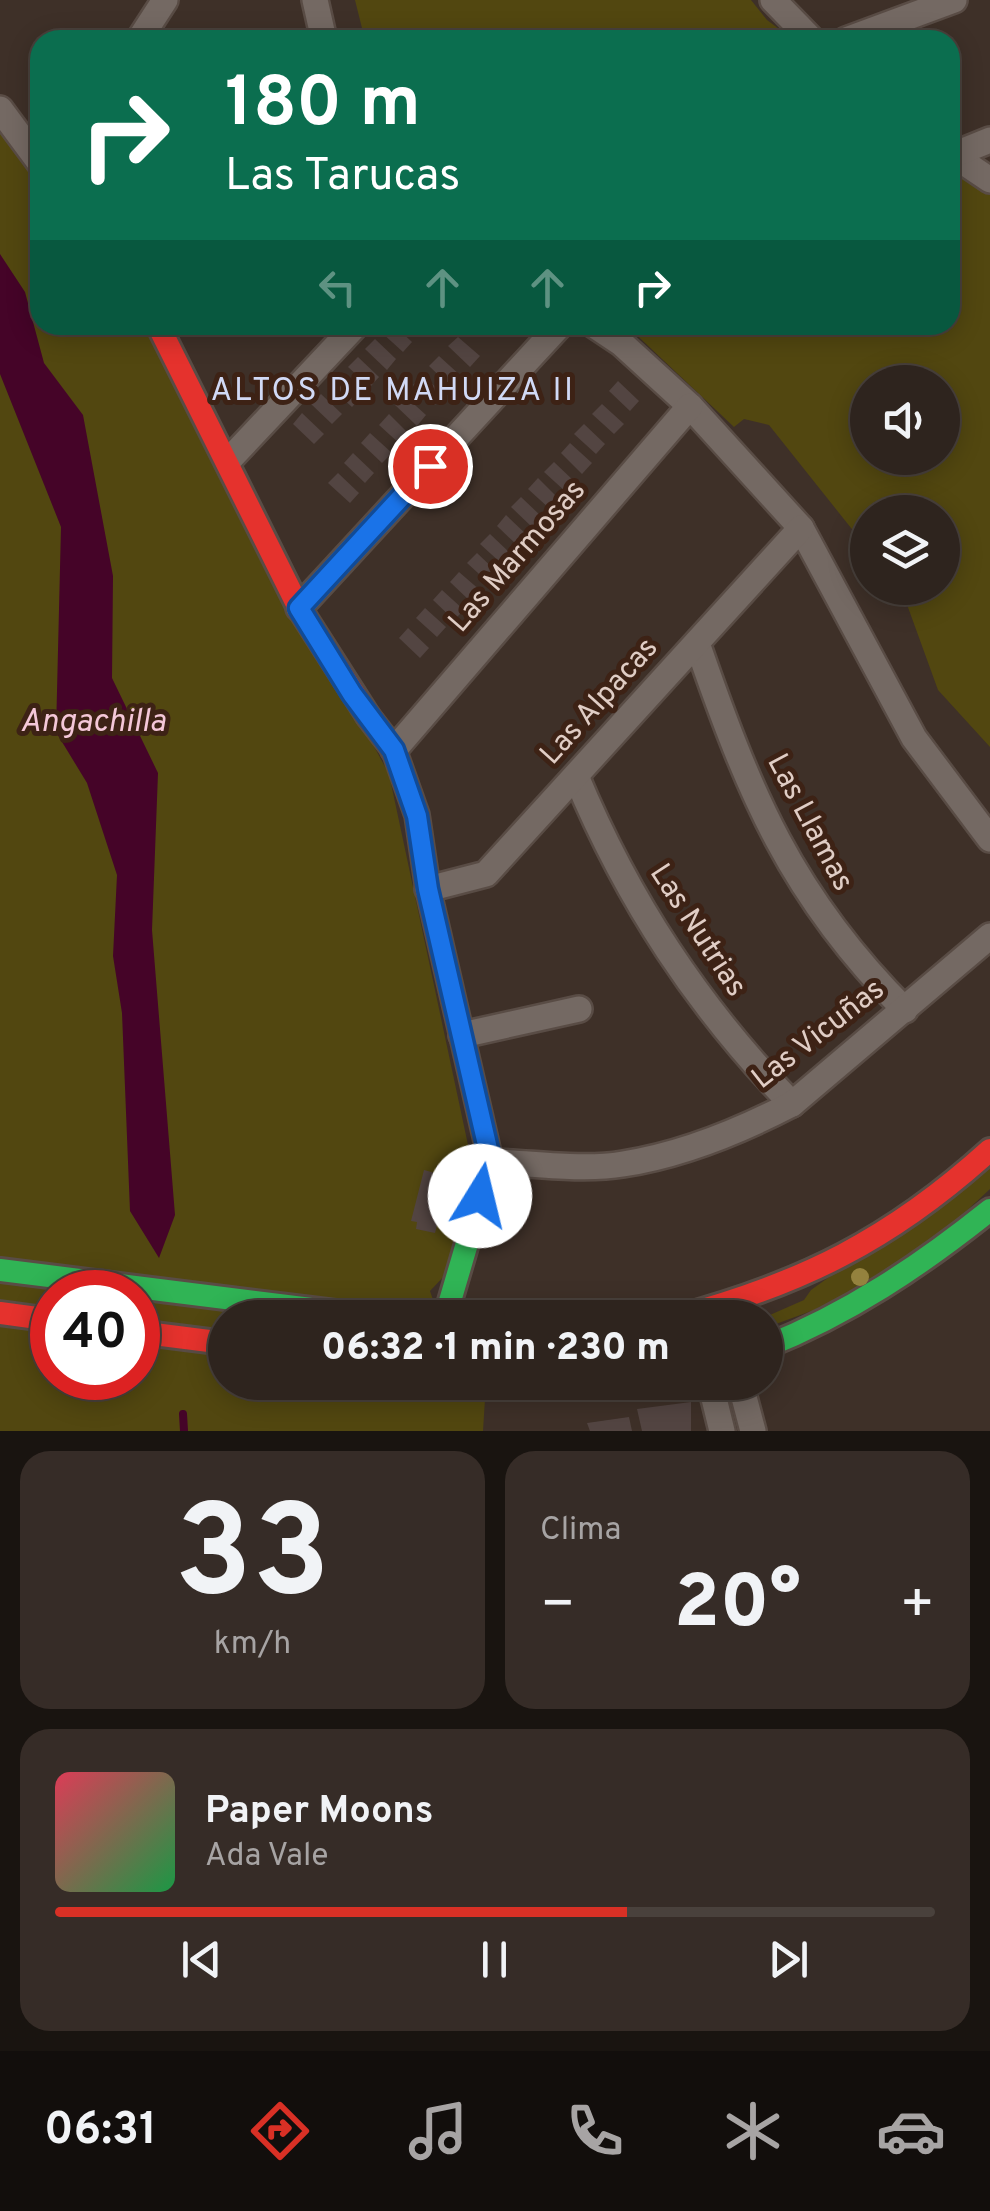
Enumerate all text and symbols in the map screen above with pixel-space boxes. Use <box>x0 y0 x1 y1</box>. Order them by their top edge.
text: 180 m <box>225 62 421 151</box>
icon: right <box>60 70 190 200</box>
text: Las Tarucas <box>225 149 460 206</box>
icon: left <box>310 260 365 315</box>
icon: ahead <box>415 260 470 315</box>
icon: ahead <box>520 260 575 315</box>
icon: right <box>625 260 680 315</box>
map controls <box>850 365 960 605</box>
button: sound <box>850 365 960 475</box>
district label: ALTOS DE MAHUIZA II <box>210 372 576 412</box>
pin <box>388 424 473 509</box>
icon: arrive <box>403 439 458 494</box>
street label: Las Marmosas <box>442 473 594 641</box>
button: layers <box>850 495 960 605</box>
street label: Las Alpacas <box>533 631 667 773</box>
water label: Angachilla <box>20 703 166 743</box>
street label: Las Llamas <box>757 748 861 898</box>
street label: Las Nutrias <box>640 858 754 1004</box>
street label: Las Vicuñas <box>745 972 893 1098</box>
position arrow <box>428 1144 532 1248</box>
speed limit sign: 40 <box>30 1270 160 1400</box>
text: 06:32 · 1 min · 230 m <box>321 1325 670 1374</box>
text: 33 <box>175 1477 330 1642</box>
text: Clima <box>540 1511 621 1551</box>
text: 20° <box>674 1559 801 1654</box>
text: − <box>540 1572 575 1642</box>
text: + <box>900 1572 935 1642</box>
text: km/h <box>214 1625 291 1665</box>
text: Paper Moons <box>205 1788 434 1837</box>
text: Ada Vale <box>205 1837 329 1877</box>
icon: previous <box>174 1932 229 1987</box>
icon: pause <box>467 1932 522 1987</box>
icon: next <box>761 1932 816 1987</box>
icon: directions <box>245 2096 315 2166</box>
icon: music <box>403 2096 473 2166</box>
icon: phone <box>560 2096 630 2166</box>
icon: climate <box>718 2096 788 2166</box>
icon: car <box>876 2096 946 2166</box>
text: 06:31 <box>44 2103 157 2160</box>

